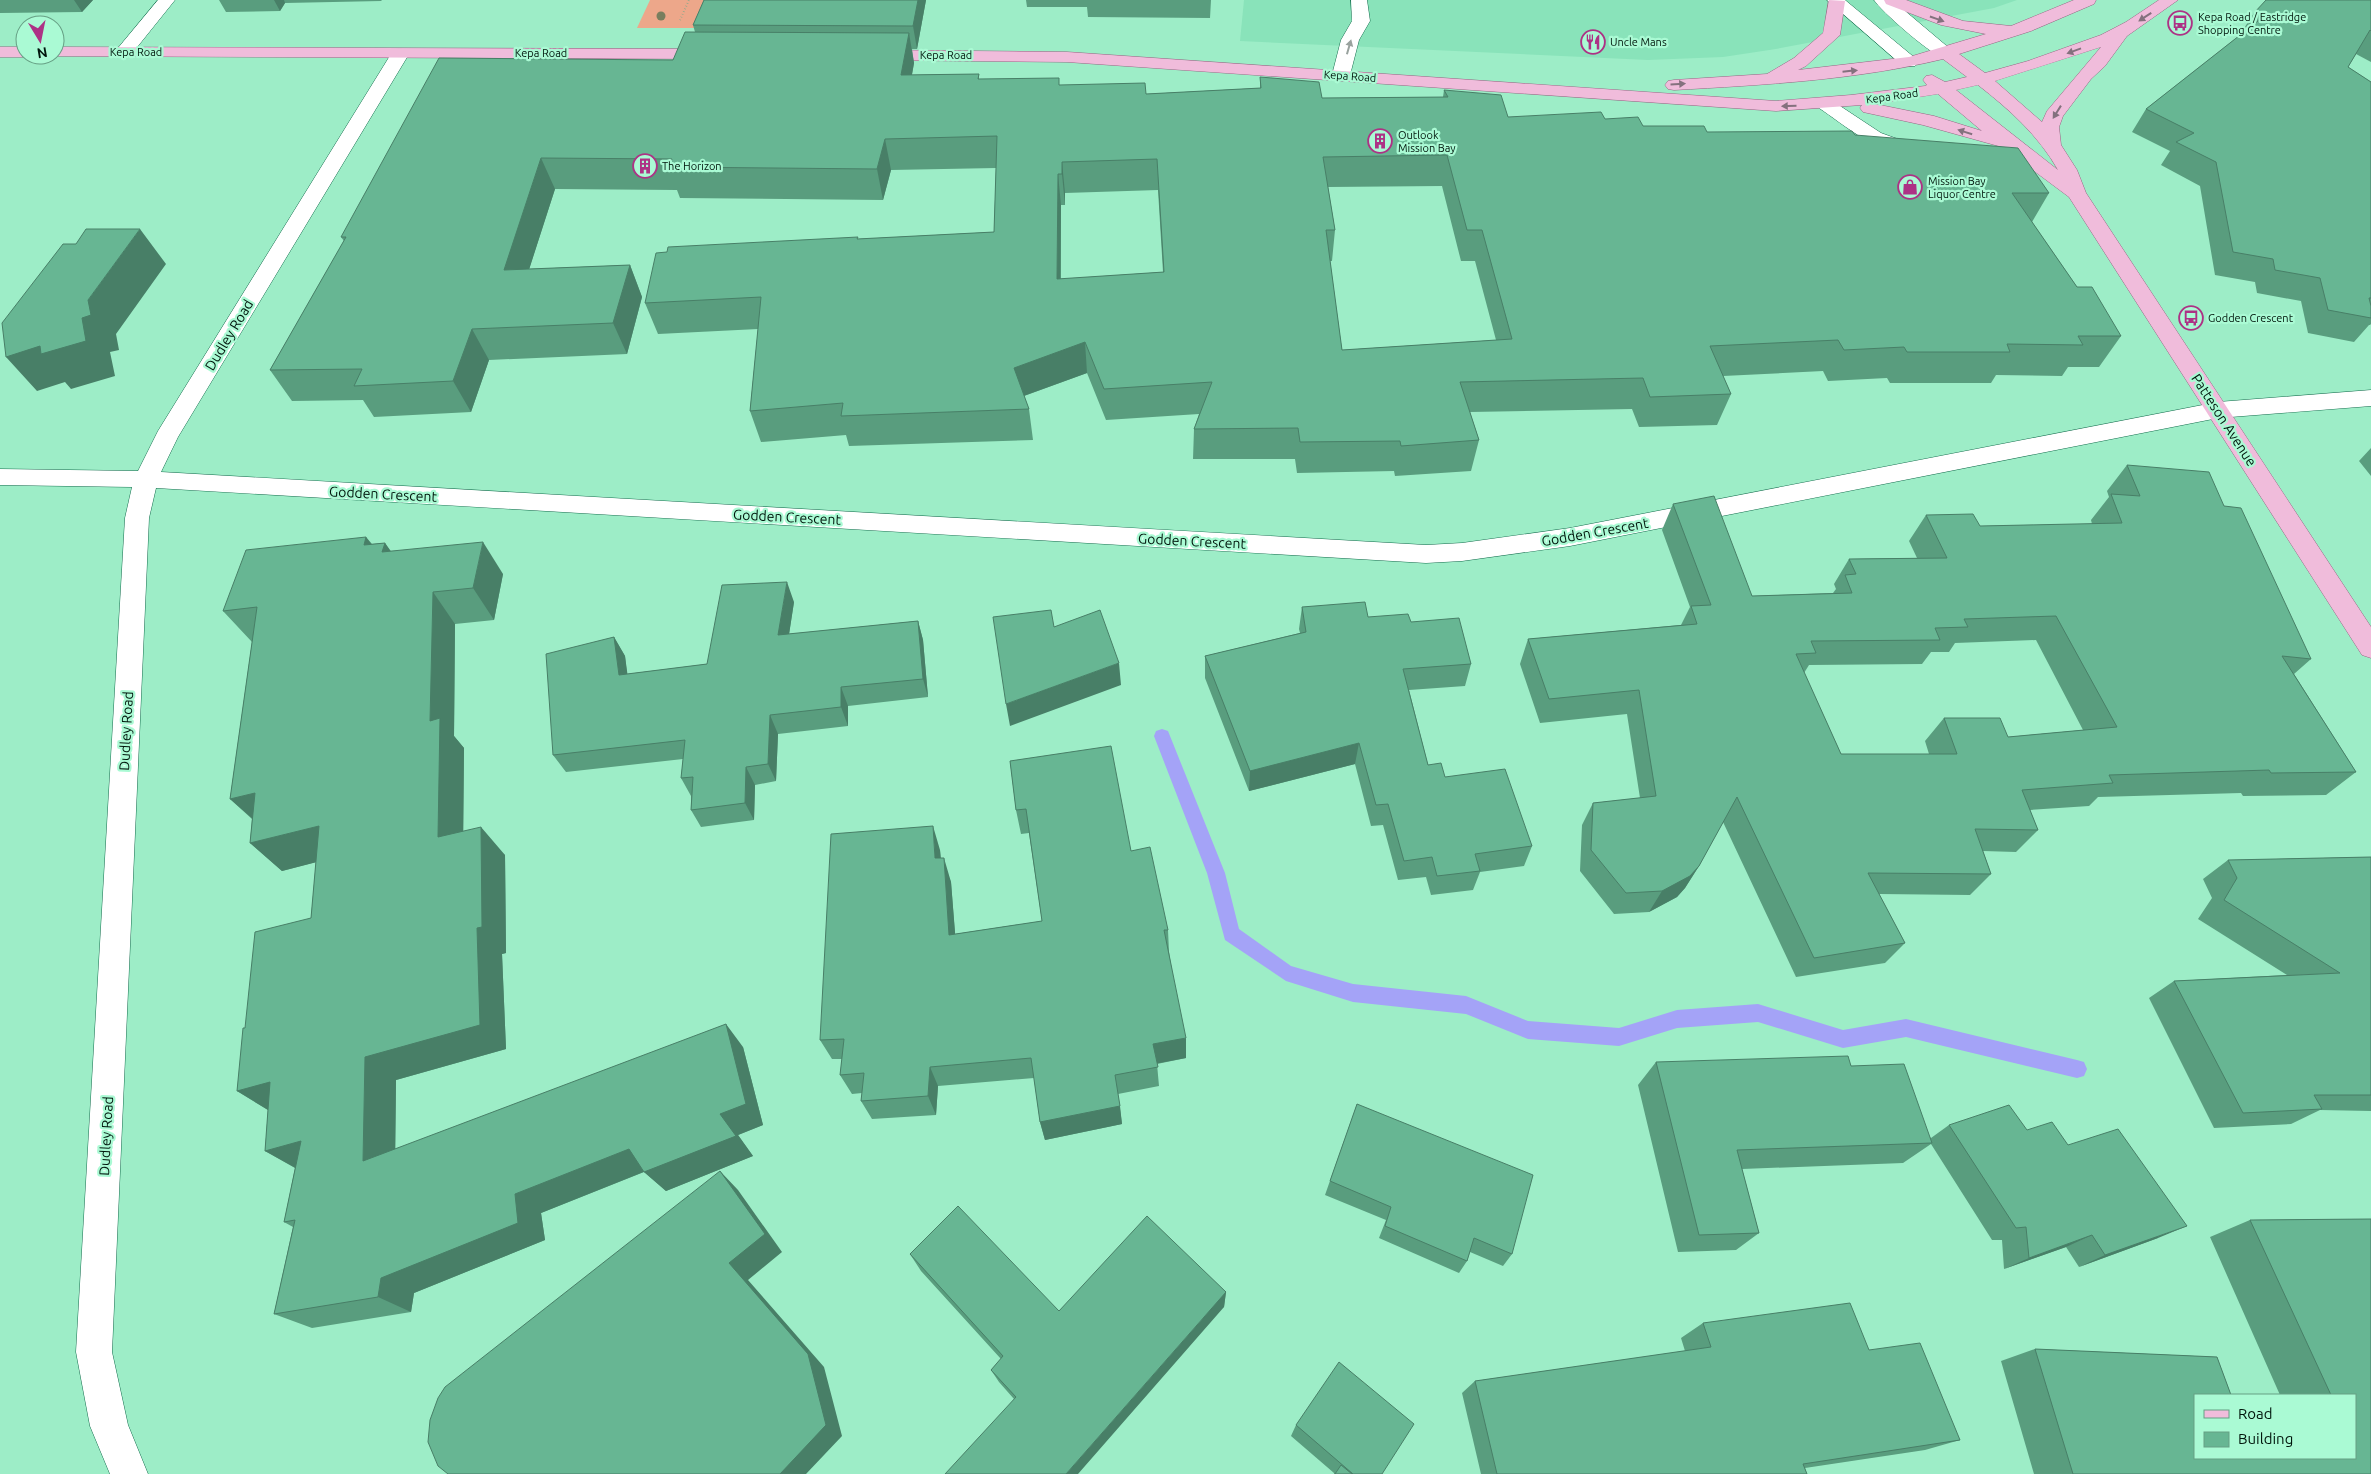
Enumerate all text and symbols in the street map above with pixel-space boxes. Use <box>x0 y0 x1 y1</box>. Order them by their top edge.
bus stop icon: Kepa Road / Eastridge Shopping Centre <box>2167 10 2193 36</box>
place label: Kepa Road / Eastridge Shopping Centre <box>2198 11 2306 36</box>
one-way arrow <box>2138 12 2152 21</box>
north arrow <box>15 15 65 65</box>
one-way arrow <box>1929 16 1944 23</box>
restaurant icon: Uncle Mans <box>1580 29 1606 55</box>
place label: Uncle Mans <box>1610 36 1667 48</box>
one-way arrow <box>1345 39 1353 54</box>
text: N <box>36 44 49 62</box>
street label: Kepa Road <box>110 46 162 58</box>
street label: Kepa Road <box>515 47 567 59</box>
one-way arrow <box>2066 47 2081 55</box>
street label: Kepa Road <box>920 49 972 61</box>
one-way arrow <box>1842 67 1858 75</box>
street label: Kepa Road <box>1323 68 1377 84</box>
one-way arrow <box>1671 80 1687 88</box>
street label: Kepa Road <box>1865 86 1919 106</box>
one-way arrow <box>1780 102 1796 110</box>
one-way arrow <box>2052 105 2061 119</box>
building icon: Outlook Mission Bay <box>1367 128 1393 154</box>
one-way arrow <box>1958 128 1973 135</box>
place label: Outlook Mission Bay <box>1398 129 1456 154</box>
building icon: The Horizon <box>632 153 658 179</box>
place label: The Horizon <box>662 160 722 172</box>
shop icon: Mission Bay Liquor Centre <box>1897 174 1923 200</box>
place label: Mission Bay Liquor Centre <box>1928 175 1996 200</box>
street label: Dudley Road <box>202 297 256 373</box>
bus stop icon: Godden Crescent <box>2178 305 2204 331</box>
place label: Godden Crescent <box>2208 312 2294 324</box>
street label: Patteson Avenue <box>2188 371 2260 469</box>
street label: Godden Crescent <box>329 483 438 505</box>
street label: Godden Crescent <box>733 506 842 528</box>
street label: Godden Crescent <box>1540 515 1650 549</box>
street label: Godden Crescent <box>1138 530 1247 552</box>
street label: Dudley Road <box>116 691 136 771</box>
street label: Dudley Road <box>96 1096 116 1176</box>
legend <box>2194 1394 2356 1459</box>
text: Road <box>2238 1405 2273 1422</box>
text: Building <box>2238 1430 2293 1447</box>

